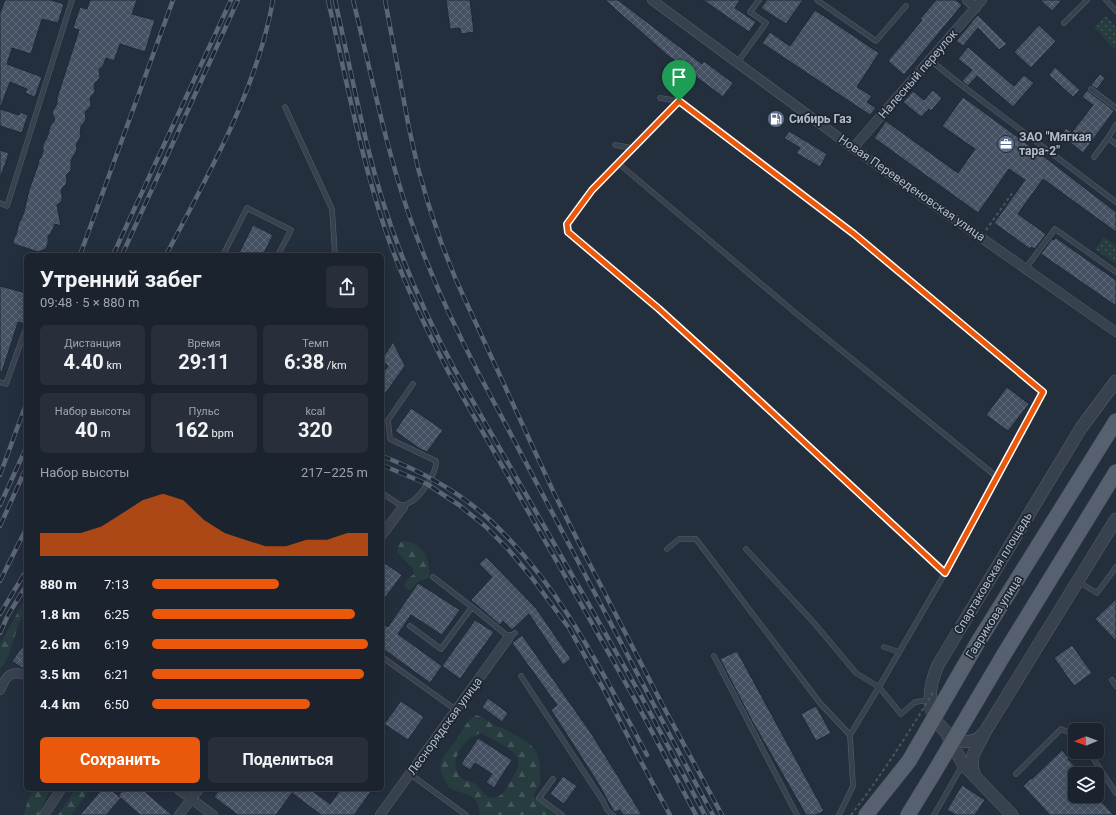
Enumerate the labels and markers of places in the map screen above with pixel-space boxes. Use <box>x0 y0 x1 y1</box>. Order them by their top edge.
pin <box>662 60 696 101</box>
fuel station icon: Сибирь Газ <box>766 109 786 129</box>
place label: Сибирь Газ <box>789 112 852 126</box>
place label: ЗАО "Мягкая тара-2" <box>1019 130 1092 158</box>
office icon: ЗАО "Мягкая тара-2" <box>996 134 1016 154</box>

